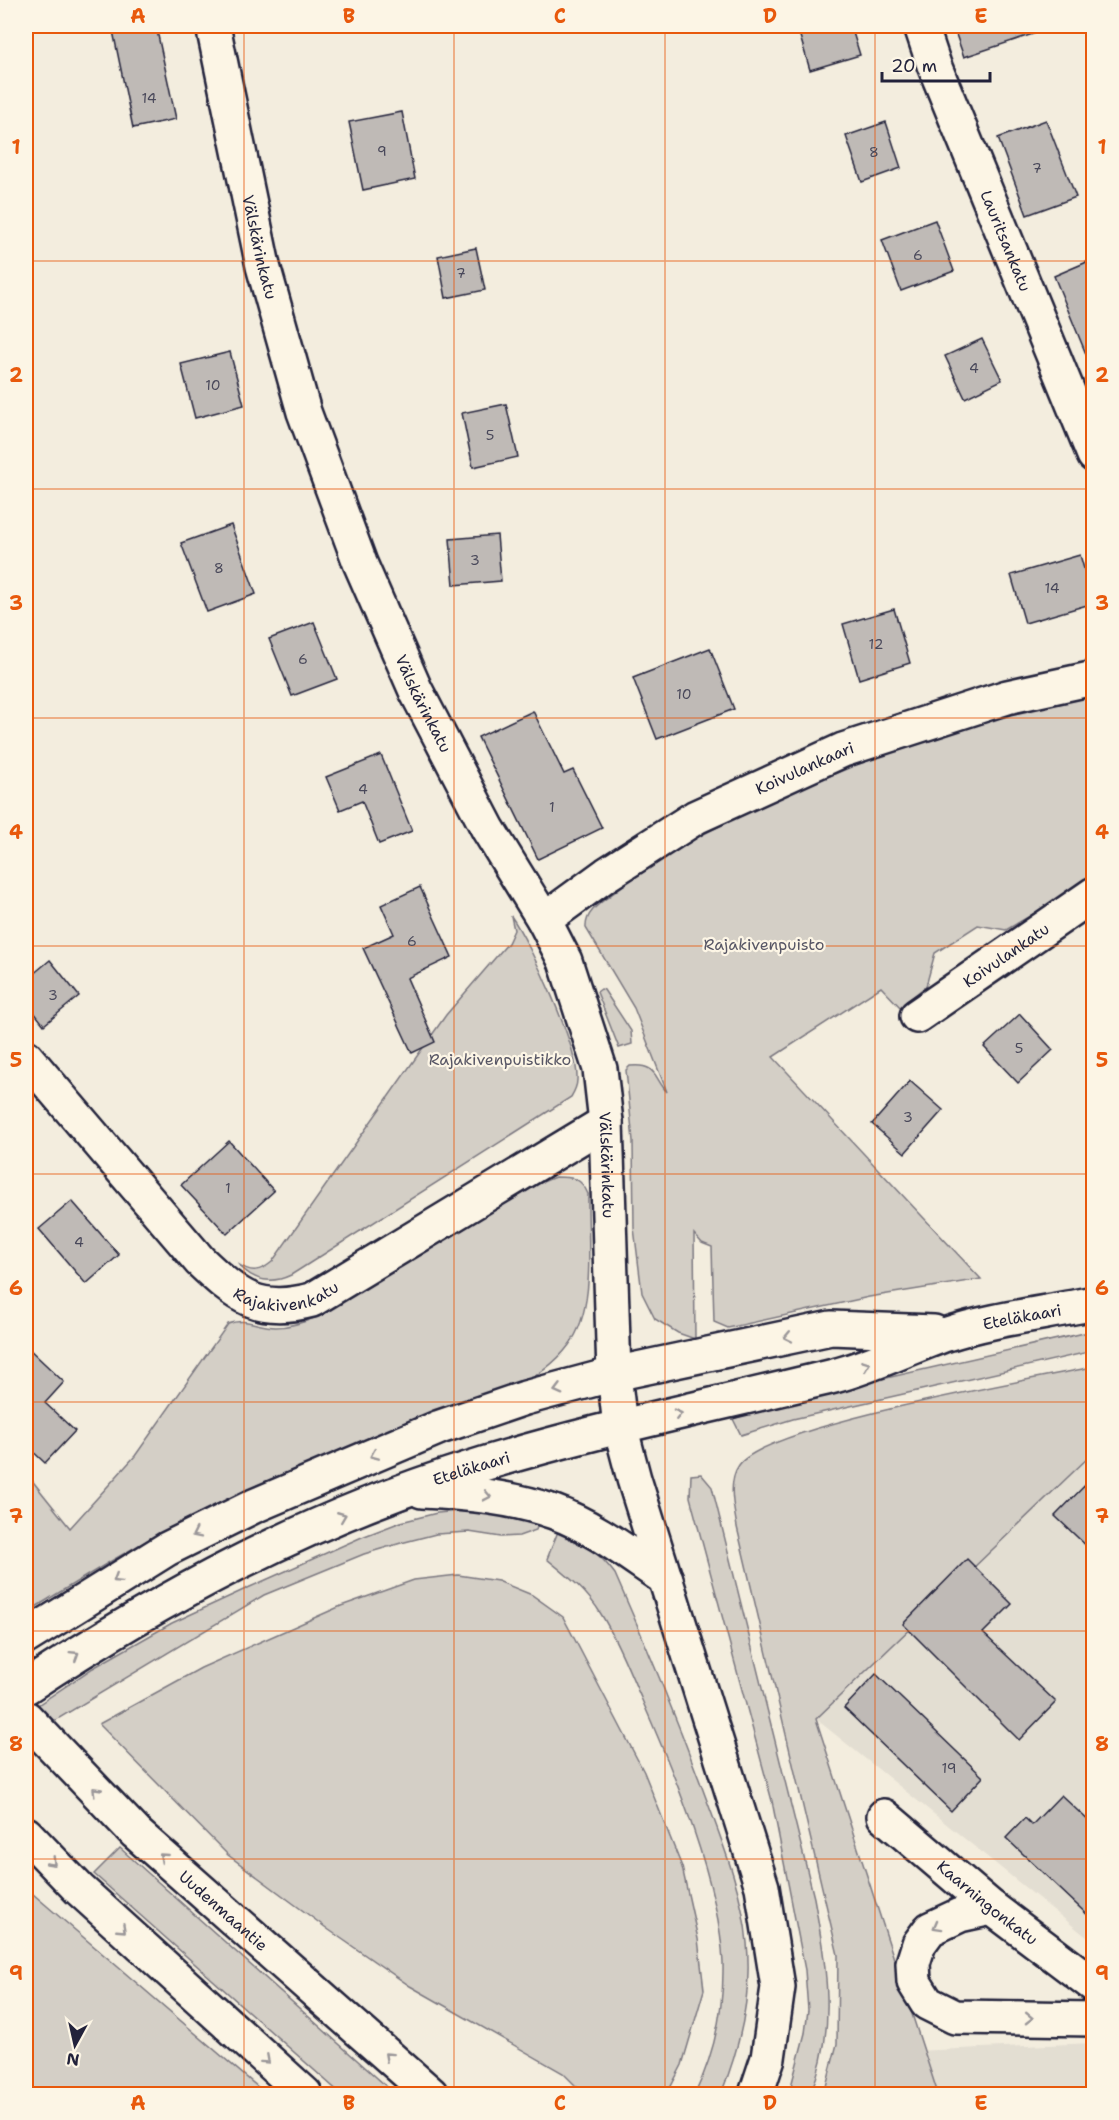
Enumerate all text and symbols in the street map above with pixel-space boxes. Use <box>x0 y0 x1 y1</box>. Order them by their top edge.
text: A <box>130 3 146 29</box>
text: B <box>343 3 355 29</box>
text: C <box>554 3 566 29</box>
text: D <box>763 3 777 29</box>
text: E <box>974 3 988 29</box>
scale bar <box>882 45 990 83</box>
text: 20 m <box>891 54 937 78</box>
house number: 14 <box>141 89 157 107</box>
text: 1 <box>11 134 21 160</box>
text: 1 <box>1097 134 1107 160</box>
house number: 9 <box>377 142 387 160</box>
house number: 8 <box>869 143 879 161</box>
house number: 7 <box>1032 159 1042 177</box>
street label: Lauritsankatu <box>976 187 1036 294</box>
street label: Välskärinkatu <box>238 193 282 302</box>
house number: 6 <box>913 246 923 264</box>
house number: 7 <box>456 264 466 282</box>
house number: 4 <box>969 359 979 377</box>
text: 2 <box>9 362 23 388</box>
text: 2 <box>1095 362 1109 388</box>
house number: 10 <box>205 376 221 394</box>
house number: 5 <box>486 426 494 444</box>
house number: 3 <box>470 551 480 569</box>
house number: 8 <box>214 559 224 577</box>
house number: 14 <box>1044 579 1060 597</box>
text: 3 <box>9 590 23 616</box>
text: 3 <box>1095 590 1109 616</box>
house number: 12 <box>869 635 883 653</box>
house number: 6 <box>298 650 308 668</box>
street label: Välskärinkatu <box>391 651 457 756</box>
house number: 10 <box>676 685 692 703</box>
street label: Koivulankaari <box>752 737 856 799</box>
house number: 4 <box>358 780 368 798</box>
house number: 1 <box>549 798 555 816</box>
text: 4 <box>9 819 23 845</box>
text: 4 <box>1095 819 1109 845</box>
street label: Koivulankatu <box>959 918 1053 992</box>
house number: 6 <box>407 932 417 950</box>
park label: Rajakivenpuisto <box>704 934 824 955</box>
house number: 3 <box>48 986 58 1004</box>
house number: 5 <box>1015 1039 1023 1057</box>
text: 5 <box>10 1047 22 1073</box>
text: 5 <box>1096 1047 1108 1073</box>
park label: Rajakivenpuistikko <box>429 1049 571 1070</box>
house number: 3 <box>903 1108 913 1126</box>
street label: Välskärinkatu <box>594 1111 620 1219</box>
house number: 1 <box>225 1179 231 1197</box>
house number: 4 <box>74 1233 84 1251</box>
text: 6 <box>9 1275 23 1301</box>
text: 6 <box>1095 1275 1109 1301</box>
street label: Rajakivenkatu <box>230 1276 342 1315</box>
street label: Eteläkaari <box>981 1299 1063 1334</box>
one-way arrow <box>783 1330 793 1343</box>
one-way arrow <box>860 1359 871 1372</box>
one-way arrow <box>553 1382 563 1395</box>
one-way arrow <box>672 1408 682 1421</box>
street label: Eteläkaari <box>430 1446 512 1490</box>
one-way arrow <box>370 1448 381 1460</box>
one-way arrow <box>482 1489 492 1502</box>
text: 7 <box>9 1503 23 1529</box>
text: 7 <box>1095 1503 1109 1529</box>
one-way arrow <box>336 1511 347 1523</box>
one-way arrow <box>192 1527 203 1539</box>
one-way arrow <box>113 1572 123 1584</box>
one-way arrow <box>68 1652 79 1663</box>
text: 8 <box>9 1731 23 1757</box>
text: 8 <box>1095 1731 1109 1757</box>
house number: 19 <box>941 1759 957 1777</box>
one-way arrow <box>92 1787 103 1798</box>
one-way arrow <box>159 1853 170 1864</box>
one-way arrow <box>45 1854 56 1865</box>
street label: Kaarningonkatu <box>933 1855 1042 1950</box>
street label: Uudenmaantie <box>175 1866 272 1955</box>
one-way arrow <box>933 1919 943 1930</box>
one-way arrow <box>116 1922 126 1933</box>
text: 9 <box>9 1960 23 1986</box>
text: 9 <box>1095 1960 1109 1986</box>
one-way arrow <box>1024 2012 1033 2024</box>
north arrow <box>45 2015 105 2075</box>
text: N <box>65 2048 81 2071</box>
one-way arrow <box>384 2052 394 2063</box>
one-way arrow <box>260 2053 270 2064</box>
text: A <box>130 2090 146 2116</box>
text: B <box>343 2090 355 2116</box>
text: C <box>554 2090 566 2116</box>
text: D <box>763 2090 777 2116</box>
text: E <box>974 2090 988 2116</box>

